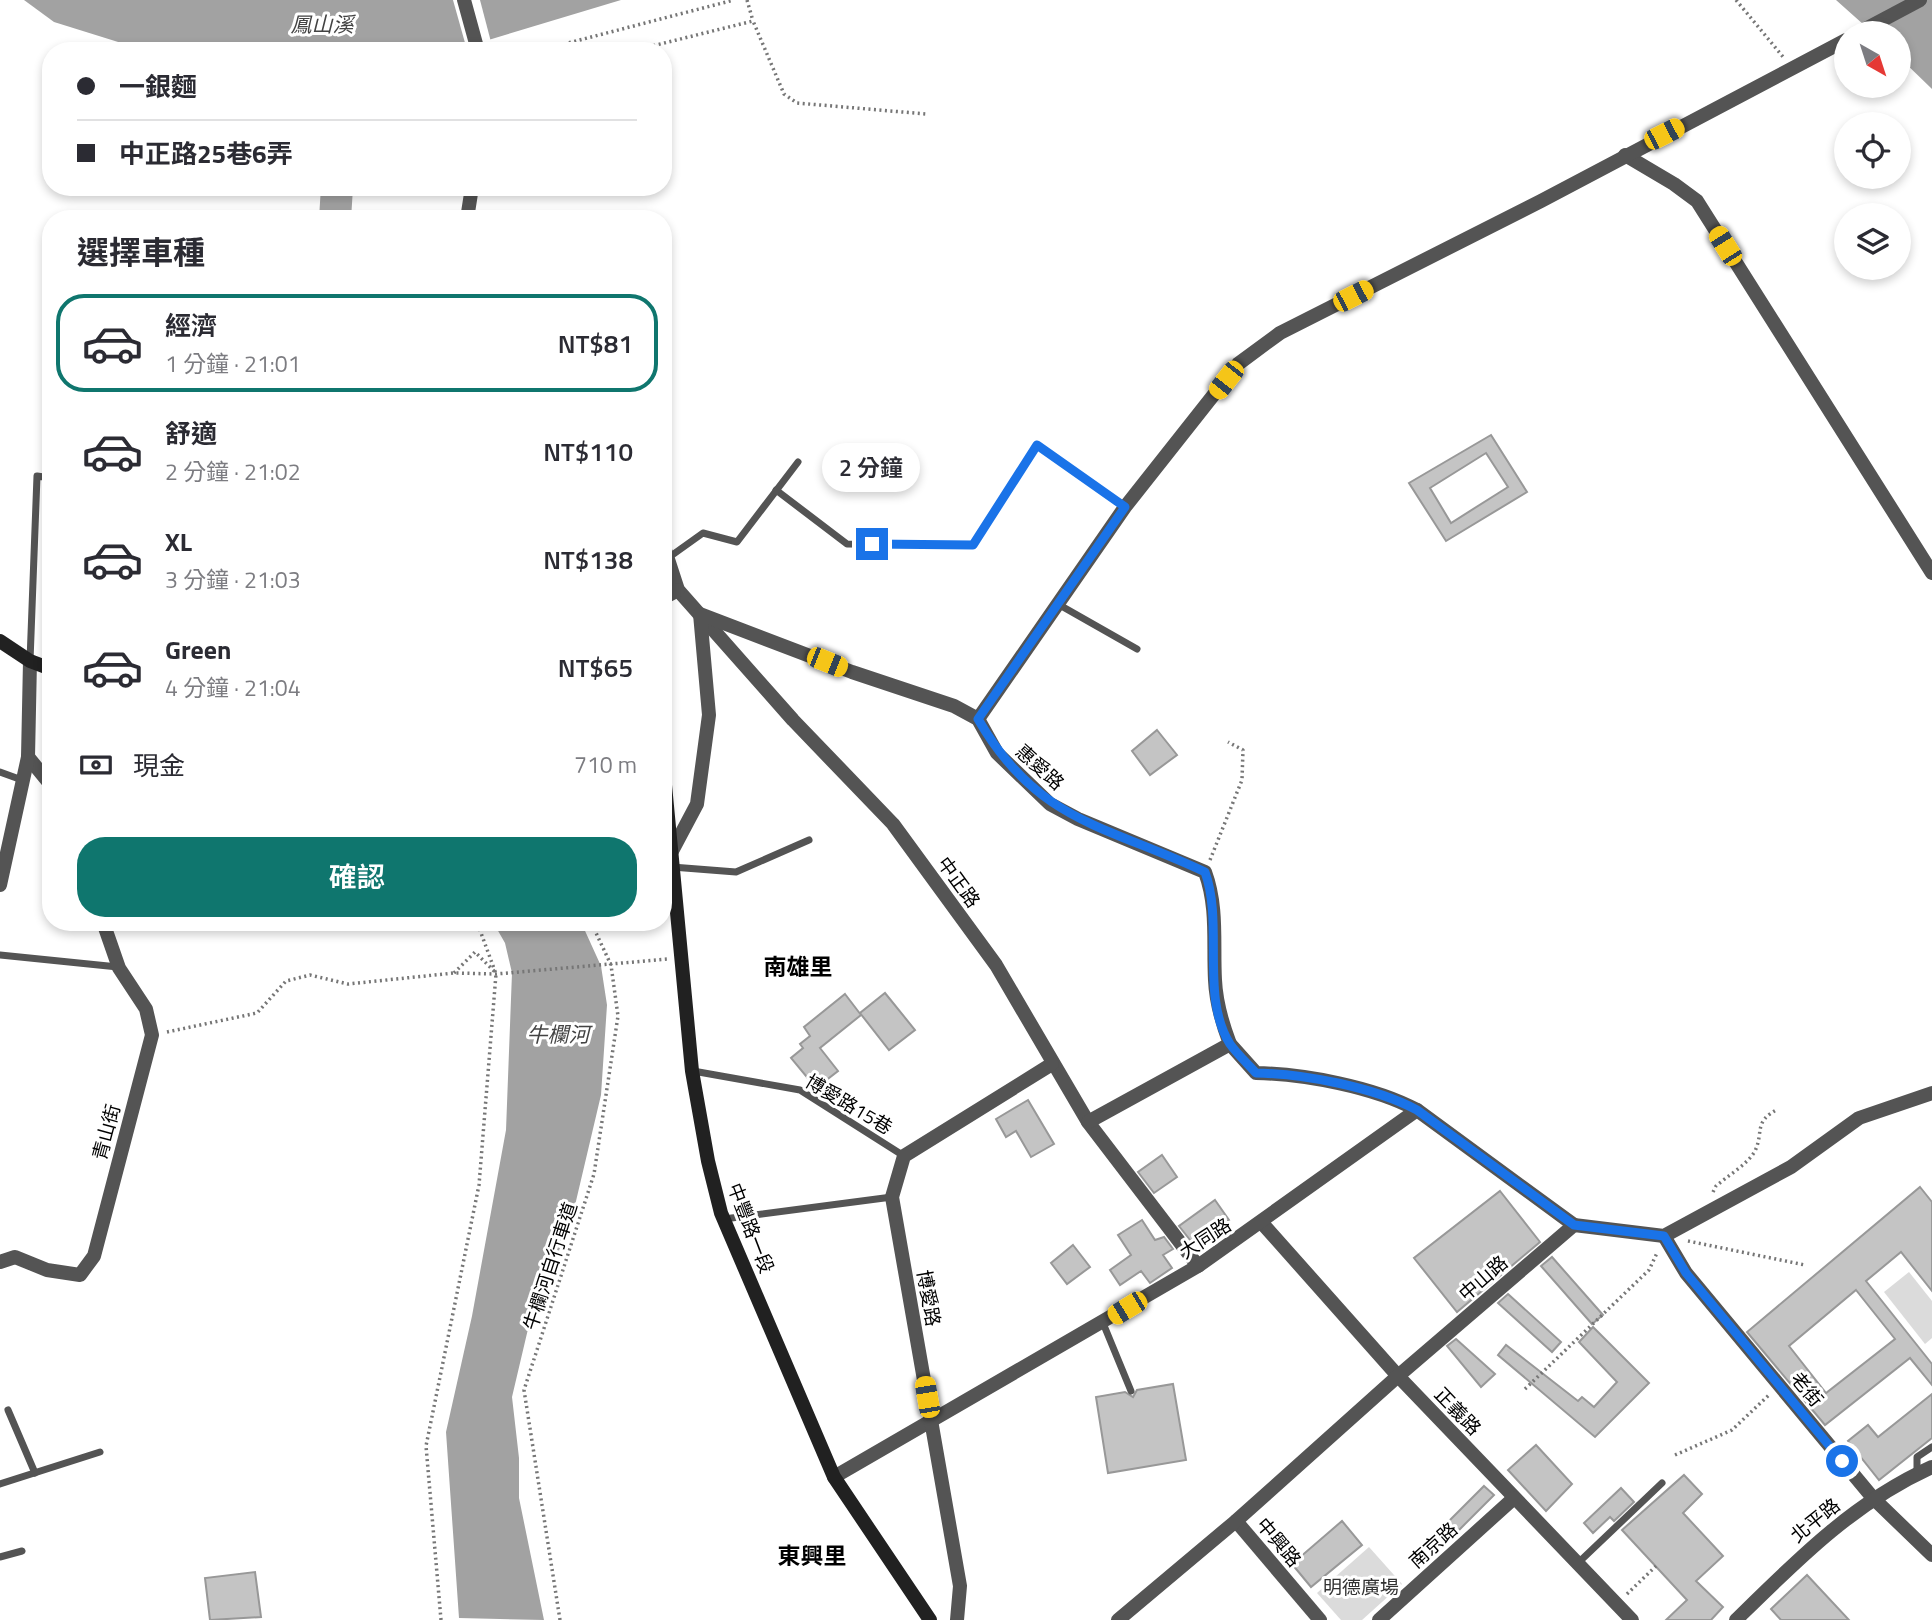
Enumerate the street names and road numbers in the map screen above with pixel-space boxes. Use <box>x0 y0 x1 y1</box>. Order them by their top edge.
street label: 惠愛路 <box>1009 737 1071 796</box>
street label: 中正路 <box>931 850 988 913</box>
street label: 博愛路15巷 <box>800 1066 898 1141</box>
street label: 青山街 <box>84 1101 127 1163</box>
street label: 中豐路一段 <box>721 1178 782 1277</box>
street label: 牛欄河自行車道 <box>515 1198 584 1334</box>
street label: 大同路 <box>1173 1210 1237 1265</box>
street label: 中山路 <box>1452 1248 1514 1307</box>
street label: 博愛路 <box>910 1267 949 1329</box>
street label: 老街 <box>1784 1365 1831 1413</box>
street label: 正義路 <box>1428 1380 1489 1441</box>
street label: 北平路 <box>1783 1490 1846 1549</box>
street label: 中興路 <box>1250 1511 1309 1573</box>
street label: 南京路 <box>1402 1515 1464 1574</box>

